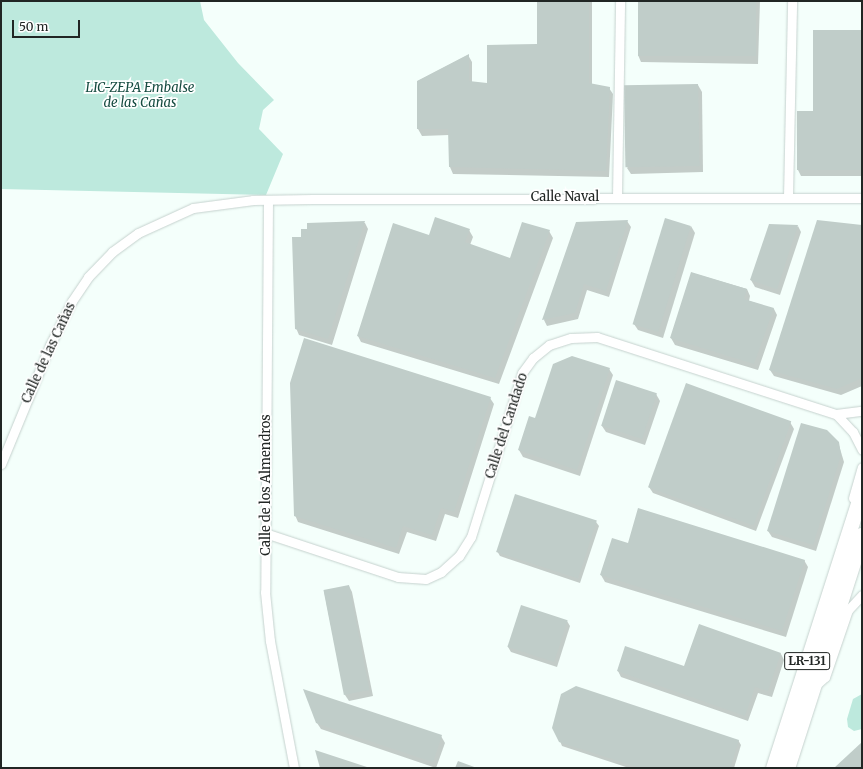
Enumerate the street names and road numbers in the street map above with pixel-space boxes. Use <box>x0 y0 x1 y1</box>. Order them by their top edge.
street label: Calle Naval <box>531 189 599 205</box>
street label: Calle de las Cañas <box>19 300 79 406</box>
street label: Calle del Candado <box>483 371 531 481</box>
street label: Calle de los Almendros <box>258 414 274 556</box>
road number: LR-131 <box>784 651 830 671</box>

